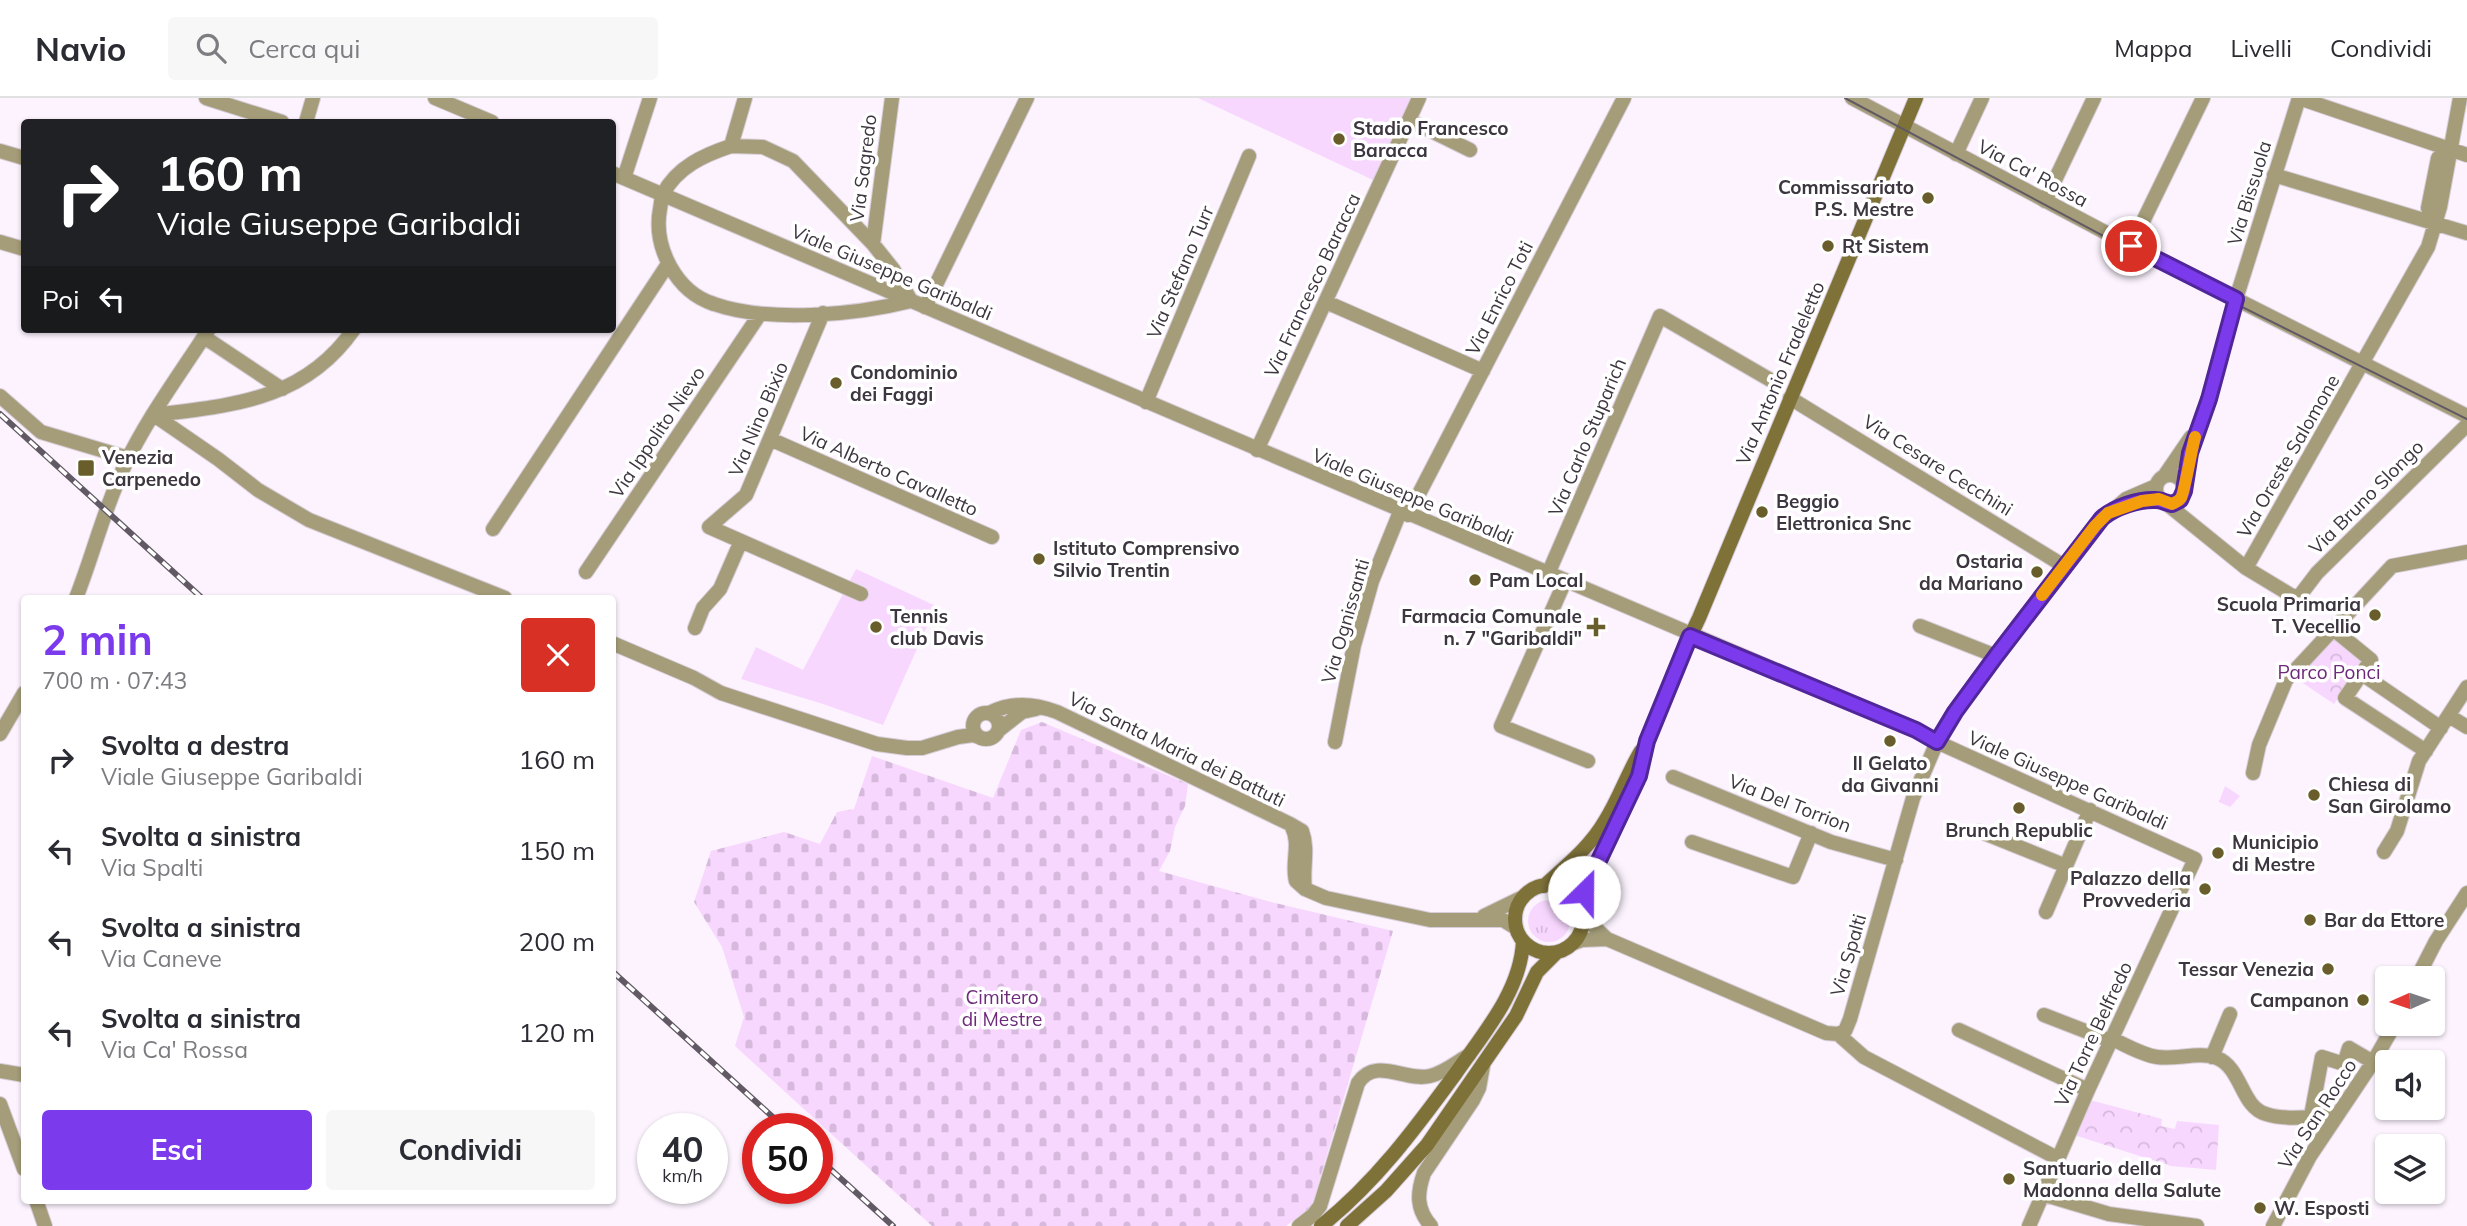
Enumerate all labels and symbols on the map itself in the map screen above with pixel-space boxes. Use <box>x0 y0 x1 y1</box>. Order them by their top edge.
street label: Via Sagredo <box>844 113 882 223</box>
place label: Stadio Francesco Baracca <box>1353 116 1509 162</box>
marker: Stadio Francesco Baracca <box>1331 131 1347 147</box>
street label: Via Ca' Rossa <box>1974 134 2092 212</box>
street label: Via Bissuola <box>2222 138 2276 248</box>
place label: Commissariato P.S. Mestre <box>1778 175 1914 221</box>
street label: Via Francesco Baracca <box>1259 189 1365 381</box>
marker: Commissariato P.S. Mestre <box>1920 190 1936 206</box>
street label: Via Stefano Turr <box>1141 202 1219 342</box>
pin <box>2101 216 2161 276</box>
street label: Viale Giuseppe Garibaldi <box>788 219 996 325</box>
place label: Rt Sistem <box>1842 234 1929 258</box>
street label: Via Enrico Toti <box>1460 237 1538 359</box>
marker: Rt Sistem <box>1820 238 1836 254</box>
street label: Via Antonio Fradeletto <box>1730 278 1830 468</box>
street label: Via Carlo Stuparich <box>1543 354 1631 520</box>
street label: Via Nino Bixio <box>723 358 793 480</box>
place label: Condominio dei Faggi <box>850 360 958 406</box>
street label: Via Ippolito Nievo <box>604 362 710 502</box>
street label: Via Oreste Salomone <box>2231 370 2345 542</box>
marker: Condominio dei Faggi <box>828 375 844 391</box>
street label: Via Cesare Cecchini <box>1859 409 2017 521</box>
street label: Via Alberto Cavalletto <box>796 421 982 521</box>
street label: Via Bruno Slongo <box>2304 435 2428 559</box>
street label: Viale Giuseppe Garibaldi <box>1309 443 1517 549</box>
place label: Venezia Carpenedo <box>101 445 201 491</box>
marker: Venezia Carpenedo <box>76 458 96 478</box>
place label: Beggio Elettronica Snc <box>1776 489 1912 535</box>
marker: Beggio Elettronica Snc <box>1754 504 1770 520</box>
place label: Istituto Comprensivo Silvio Trentin <box>1053 536 1240 582</box>
place label: Ostaria da Mariano <box>1919 549 2023 595</box>
marker: Istituto Comprensivo Silvio Trentin <box>1031 551 1047 567</box>
street label: Via Ognissanti <box>1316 556 1374 686</box>
marker: Ostaria da Mariano <box>2029 564 2045 580</box>
place label: Pam Local <box>1489 568 1583 592</box>
marker: Pam Local <box>1467 572 1483 588</box>
place label: Scuola Primaria T. Vecellio <box>2217 592 2361 638</box>
place label: Tennis club Davis <box>890 604 984 650</box>
place label: Farmacia Comunale n. 7 "Garibaldi" <box>1401 604 1582 650</box>
marker: Scuola Primaria T. Vecellio <box>2367 607 2383 623</box>
marker: Tennis club Davis <box>868 619 884 635</box>
marker: Farmacia Comunale n. 7 "Garibaldi" <box>1588 619 1604 635</box>
park label: Parco Ponci <box>2278 660 2380 684</box>
street label: Via Santa Maria dei Battuti <box>1065 686 1289 812</box>
street label: Viale Giuseppe Garibaldi <box>1964 725 2172 835</box>
marker: Il Gelato da Givanni <box>1882 733 1898 749</box>
place label: Il Gelato da Givanni <box>1841 751 1939 797</box>
street label: Via Del Torrion <box>1725 769 1855 837</box>
place label: Chiesa di San Girolamo <box>2328 772 2451 818</box>
marker: Chiesa di San Girolamo <box>2306 787 2322 803</box>
marker: Brunch Republic <box>2011 800 2027 816</box>
place label: Brunch Republic <box>1945 818 2093 842</box>
place label: Municipio di Mestre <box>2232 830 2319 876</box>
marker: Municipio di Mestre <box>2210 845 2226 861</box>
position arrow <box>1547 855 1621 929</box>
place label: Palazzo della Provvederia <box>2070 866 2191 912</box>
marker: Palazzo della Provvederia <box>2197 881 2213 897</box>
place label: Bar da Ettore <box>2324 908 2444 932</box>
street label: Via Spalti <box>1825 911 1871 999</box>
marker: Bar da Ettore <box>2302 912 2318 928</box>
place label: Tessar Venezia <box>2178 957 2314 981</box>
street label: Via Torre Belfredo <box>2049 958 2137 1110</box>
marker: Tessar Venezia <box>2320 961 2336 977</box>
north arrow <box>2375 966 2445 1036</box>
park label: Cimitero di Mestre <box>962 985 1042 1031</box>
place label: Campanon <box>2250 988 2349 1012</box>
marker: Campanon <box>2355 992 2371 1008</box>
street label: Via San Rocco <box>2272 1054 2362 1174</box>
speed limit sign: 50 <box>742 1113 833 1204</box>
place label: Santuario della Madonna della Salute <box>2023 1156 2221 1202</box>
marker: Santuario della Madonna della Salute <box>2001 1171 2017 1187</box>
place label: W. Esposti <box>2274 1196 2370 1220</box>
marker: W. Esposti <box>2252 1200 2268 1216</box>

